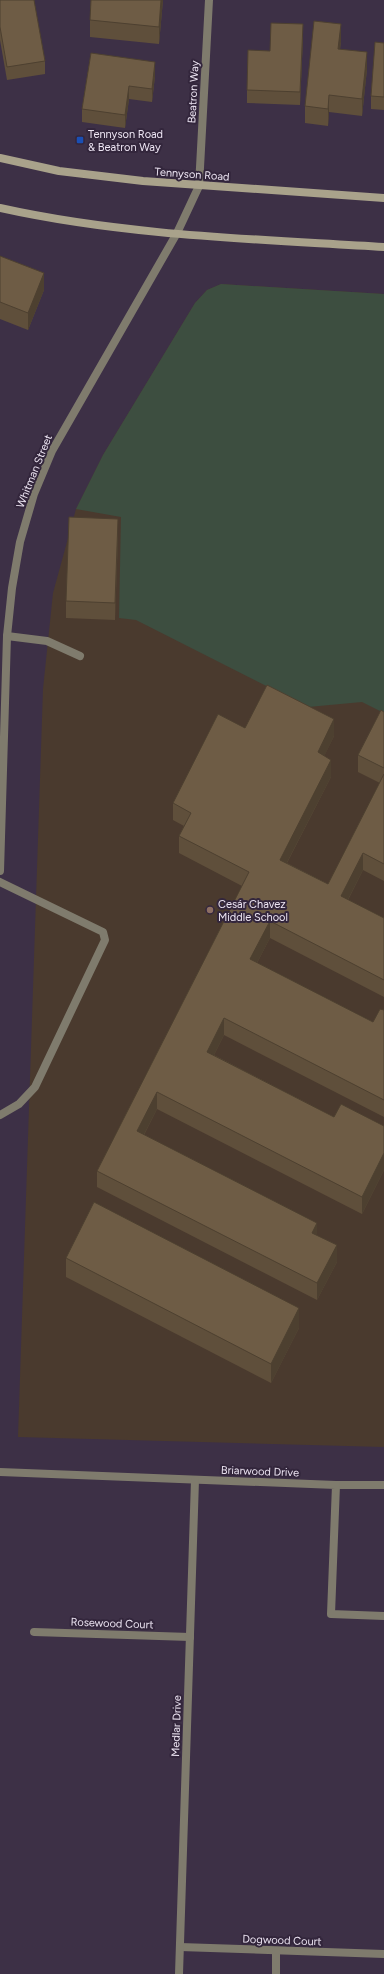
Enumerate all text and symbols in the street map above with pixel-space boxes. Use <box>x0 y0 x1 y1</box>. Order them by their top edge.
street label: Beatron Way <box>185 60 202 124</box>
place label: Tennyson Road & Beatron Way <box>88 128 163 154</box>
marker: Tennyson Road & Beatron Way <box>75 135 85 145</box>
street label: Tennyson Road <box>154 165 230 184</box>
street label: Whitman Street <box>14 433 55 510</box>
place label: Cesár Chavez Middle School <box>218 898 288 924</box>
marker: Cesár Chavez Middle School <box>205 905 215 915</box>
street label: Briarwood Drive <box>221 1464 299 1479</box>
street label: Rosewood Court <box>70 1616 154 1631</box>
street label: Medlar Drive <box>169 1695 184 1757</box>
street label: Dogwood Court <box>242 1933 322 1948</box>

